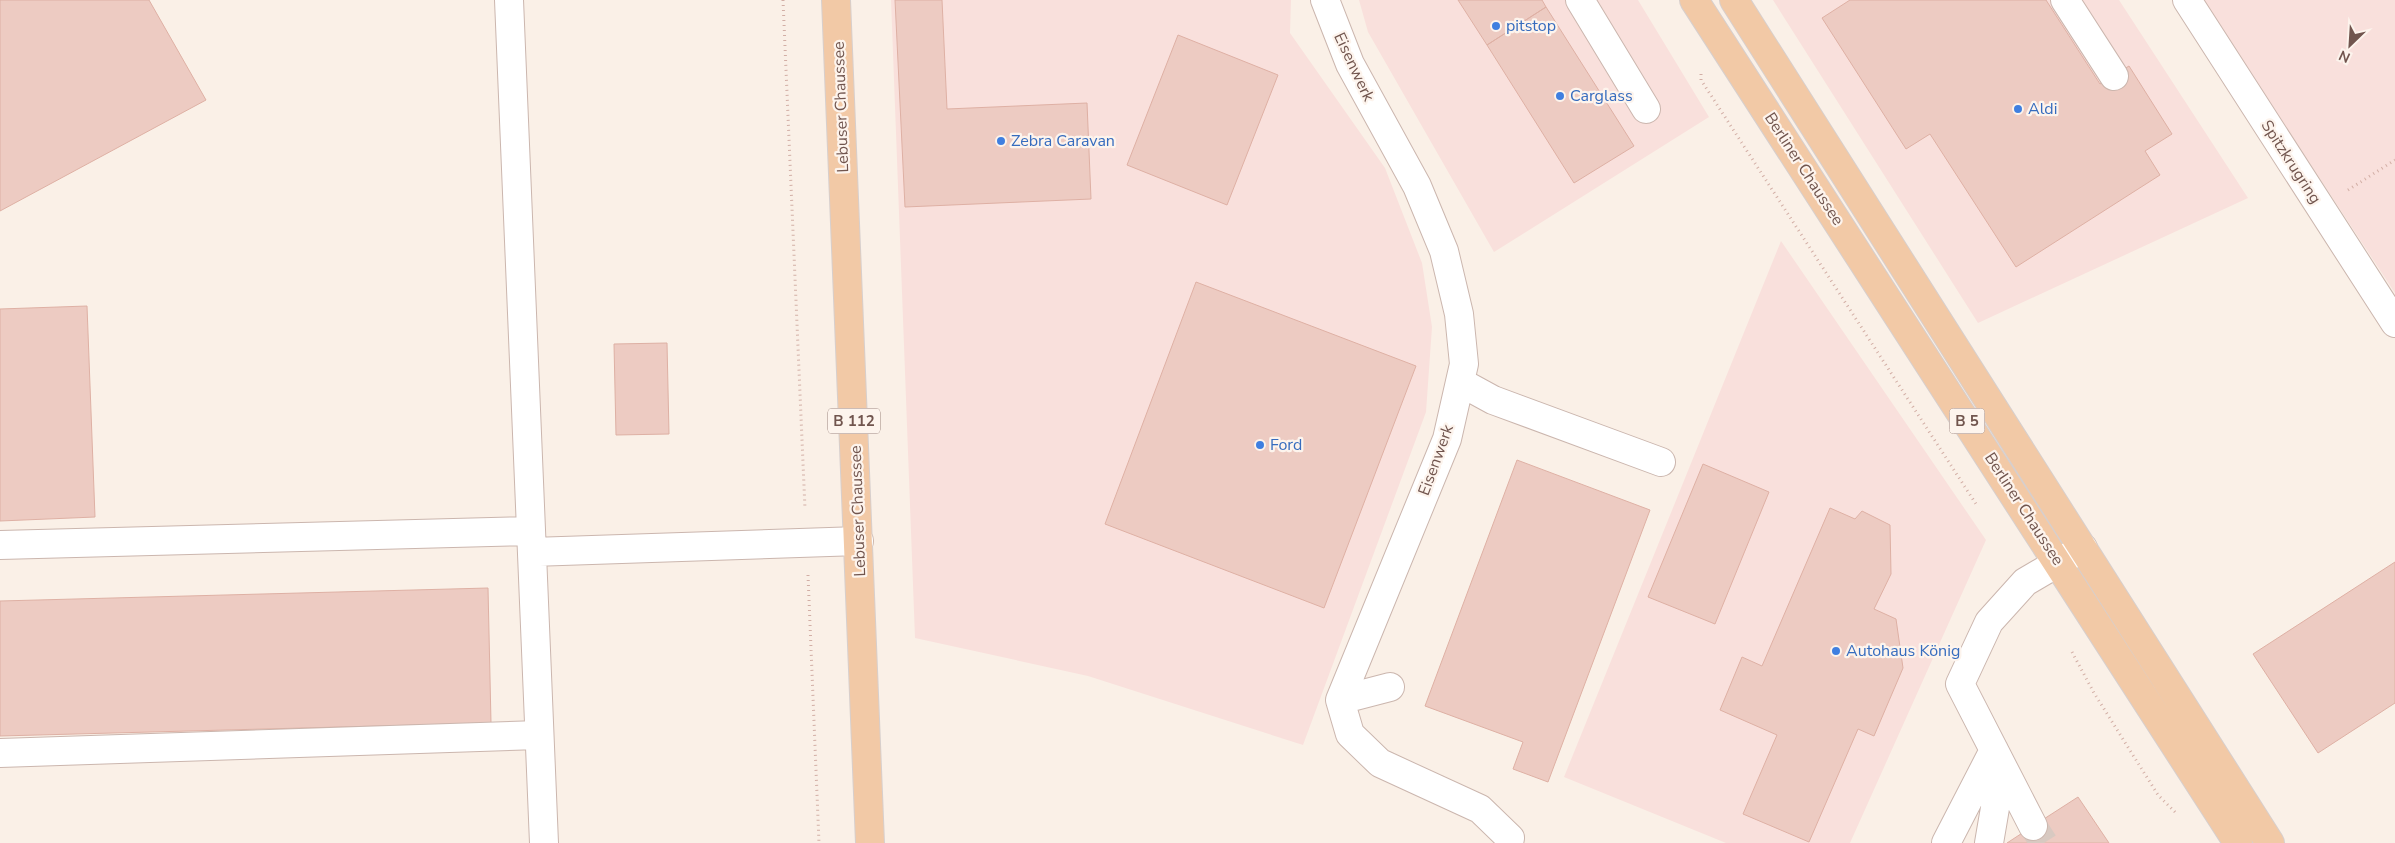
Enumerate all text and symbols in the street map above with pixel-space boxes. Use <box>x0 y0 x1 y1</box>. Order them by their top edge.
place label: pitstop <box>1506 15 1556 37</box>
marker: pitstop <box>1490 20 1502 32</box>
north arrow <box>2325 20 2375 70</box>
street label: Eisenwerk <box>1328 29 1380 106</box>
street label: Lebuser Chaussee <box>828 41 854 173</box>
text: N <box>2336 46 2353 67</box>
place label: Carglass <box>1570 85 1633 107</box>
marker: Carglass <box>1554 90 1566 102</box>
place label: Aldi <box>2028 98 2057 120</box>
marker: Aldi <box>2012 103 2024 115</box>
street label: Berliner Chaussee <box>1759 108 1849 230</box>
street label: Spitzkrugring <box>2256 116 2326 208</box>
place label: Zebra Caravan <box>1011 130 1115 152</box>
marker: Zebra Caravan <box>995 135 1007 147</box>
road number: B 112 <box>828 408 880 434</box>
road number: B 5 <box>1950 408 1984 434</box>
street label: Eisenwerk <box>1413 421 1459 498</box>
place label: Ford <box>1270 434 1302 456</box>
marker: Ford <box>1254 439 1266 451</box>
street label: Lebuser Chaussee <box>845 445 871 577</box>
street label: Berliner Chaussee <box>1979 448 2069 570</box>
place label: Autohaus König <box>1846 640 1960 662</box>
marker: Autohaus König <box>1830 645 1842 657</box>

